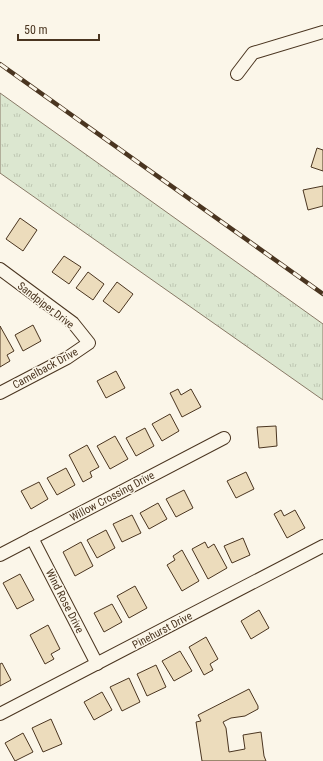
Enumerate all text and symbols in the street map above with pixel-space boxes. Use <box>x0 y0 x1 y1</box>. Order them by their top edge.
scale bar <box>18 16 99 42</box>
text: 50 m <box>24 23 48 37</box>
street label: Sandpiper Drive <box>15 279 77 331</box>
street label: Camelback Drive <box>10 345 80 392</box>
street label: Willow Crossing Drive <box>68 469 157 524</box>
street label: Wind Rose Drive <box>43 567 86 635</box>
street label: Pinehurst Drive <box>130 609 194 652</box>

